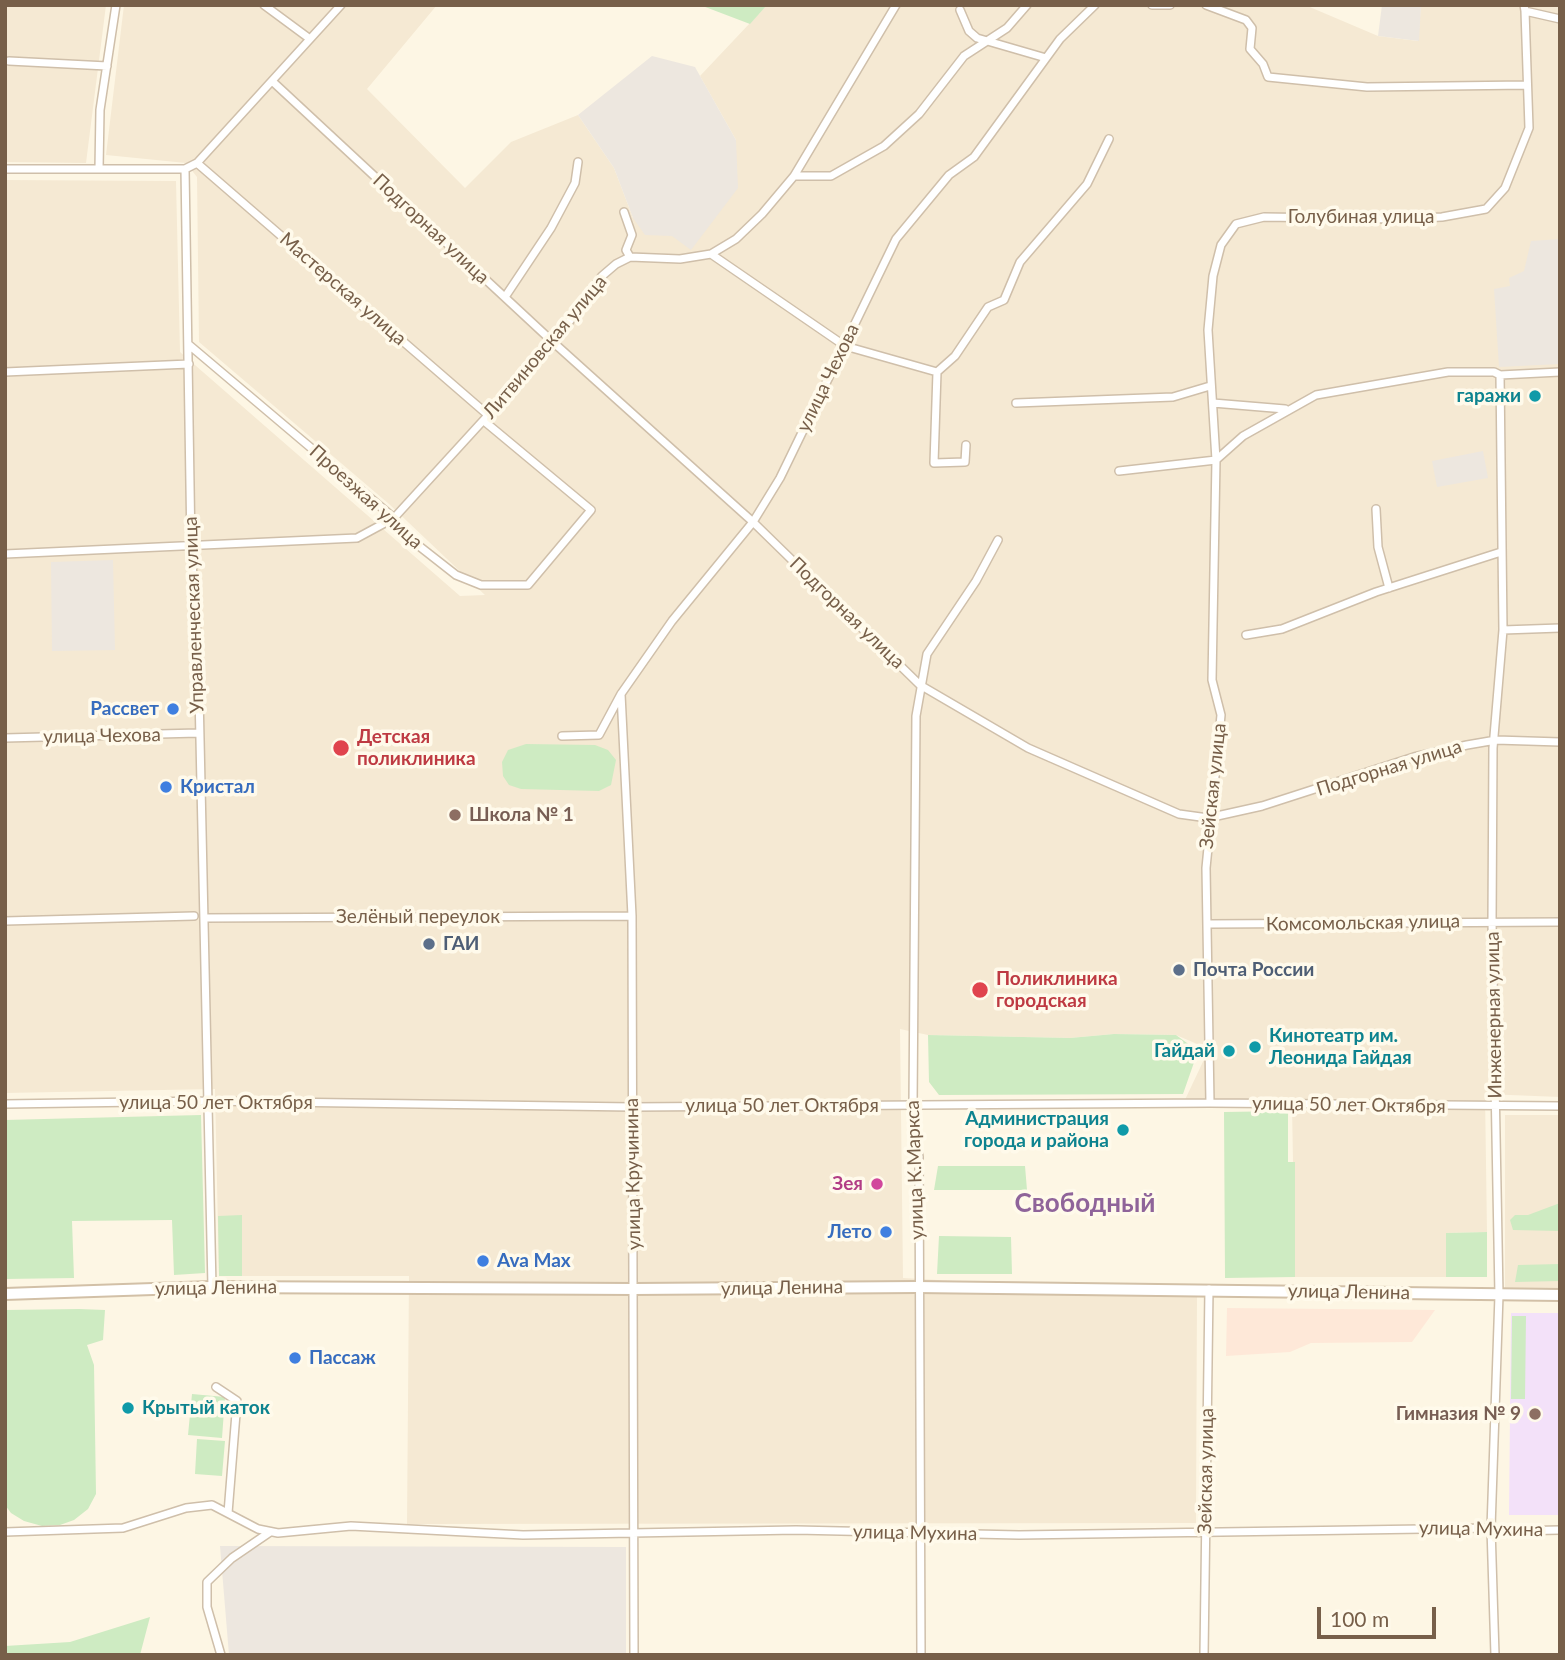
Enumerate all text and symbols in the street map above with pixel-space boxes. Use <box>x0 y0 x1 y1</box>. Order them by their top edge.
street label: Подгорная улица <box>368 169 494 289</box>
street label: Голубиная улица <box>1288 206 1434 228</box>
street label: Мастерская улица <box>275 228 411 350</box>
street label: Литвиновская улица <box>478 271 612 423</box>
street label: улица Чехова <box>792 320 864 436</box>
place label: гаражи <box>1456 385 1521 407</box>
marker: гаражи <box>1527 388 1543 404</box>
street label: Проезжая улица <box>305 440 427 554</box>
street label: Управленческая улица <box>179 516 209 714</box>
street label: Подгорная улица <box>785 552 909 674</box>
place label: Рассвет <box>90 698 159 720</box>
marker: Рассвет <box>165 701 181 717</box>
street label: Зейская улица <box>1195 722 1231 850</box>
street label: улица Чехова <box>43 724 161 748</box>
place label: Детская поликлиника <box>357 726 476 770</box>
street label: Подгорная улица <box>1314 735 1464 801</box>
marker: Детская поликлиника <box>331 738 351 758</box>
place label: Кристал <box>180 776 255 798</box>
marker: Кристал <box>158 779 174 795</box>
place label: Школа № 1 <box>469 804 574 826</box>
marker: Школа № 1 <box>447 807 463 823</box>
street label: Зелёный переулок <box>336 906 500 928</box>
street label: Комсомольская улица <box>1266 910 1460 936</box>
street label: Инженерная улица <box>1481 931 1507 1099</box>
place label: ГАИ <box>443 933 479 955</box>
marker: ГАИ <box>421 936 437 952</box>
place label: Почта России <box>1193 959 1314 981</box>
marker: Почта России <box>1171 962 1187 978</box>
place label: Поликлиника городская <box>996 968 1118 1012</box>
marker: Поликлиника городская <box>970 980 990 1000</box>
place label: Кинотеатр им. Леонида Гайдая <box>1269 1025 1412 1069</box>
marker: Кинотеатр им. Леонида Гайдая <box>1247 1039 1263 1055</box>
place label: Гайдай <box>1154 1040 1215 1062</box>
marker: Гайдай <box>1221 1043 1237 1059</box>
street label: улица 50 лет Октября <box>119 1092 313 1114</box>
street label: улица 50 лет Октября <box>1252 1092 1446 1118</box>
street label: улица 50 лет Октября <box>685 1095 879 1117</box>
street label: улица Кручинина <box>620 1098 646 1250</box>
street label: улица К.Маркса <box>901 1100 929 1240</box>
place label: Администрация города и района <box>964 1108 1109 1152</box>
marker: Администрация города и района <box>1115 1122 1131 1138</box>
place label: Зея <box>832 1173 863 1195</box>
marker: Зея <box>869 1176 885 1192</box>
district label: Свободный <box>1015 1188 1155 1220</box>
place label: Лето <box>828 1221 872 1243</box>
marker: Лето <box>878 1224 894 1240</box>
place label: Ava Max <box>497 1250 571 1272</box>
marker: Ava Max <box>475 1253 491 1269</box>
street label: улица Ленина <box>155 1276 277 1300</box>
street label: улица Ленина <box>721 1276 843 1300</box>
street label: улица Ленина <box>1288 1280 1410 1304</box>
place label: Пассаж <box>309 1347 376 1369</box>
marker: Пассаж <box>287 1350 303 1366</box>
place label: Крытый каток <box>142 1397 270 1419</box>
marker: Крытый каток <box>120 1400 136 1416</box>
place label: Гимназия № 9 <box>1396 1403 1521 1425</box>
marker: Гимназия № 9 <box>1527 1406 1543 1422</box>
street label: Зейская улица <box>1194 1408 1218 1534</box>
street label: улица Мухина <box>1419 1517 1543 1541</box>
street label: улица Мухина <box>853 1521 977 1545</box>
scale bar <box>1320 1594 1439 1638</box>
text: 100 m <box>1330 1606 1389 1631</box>

